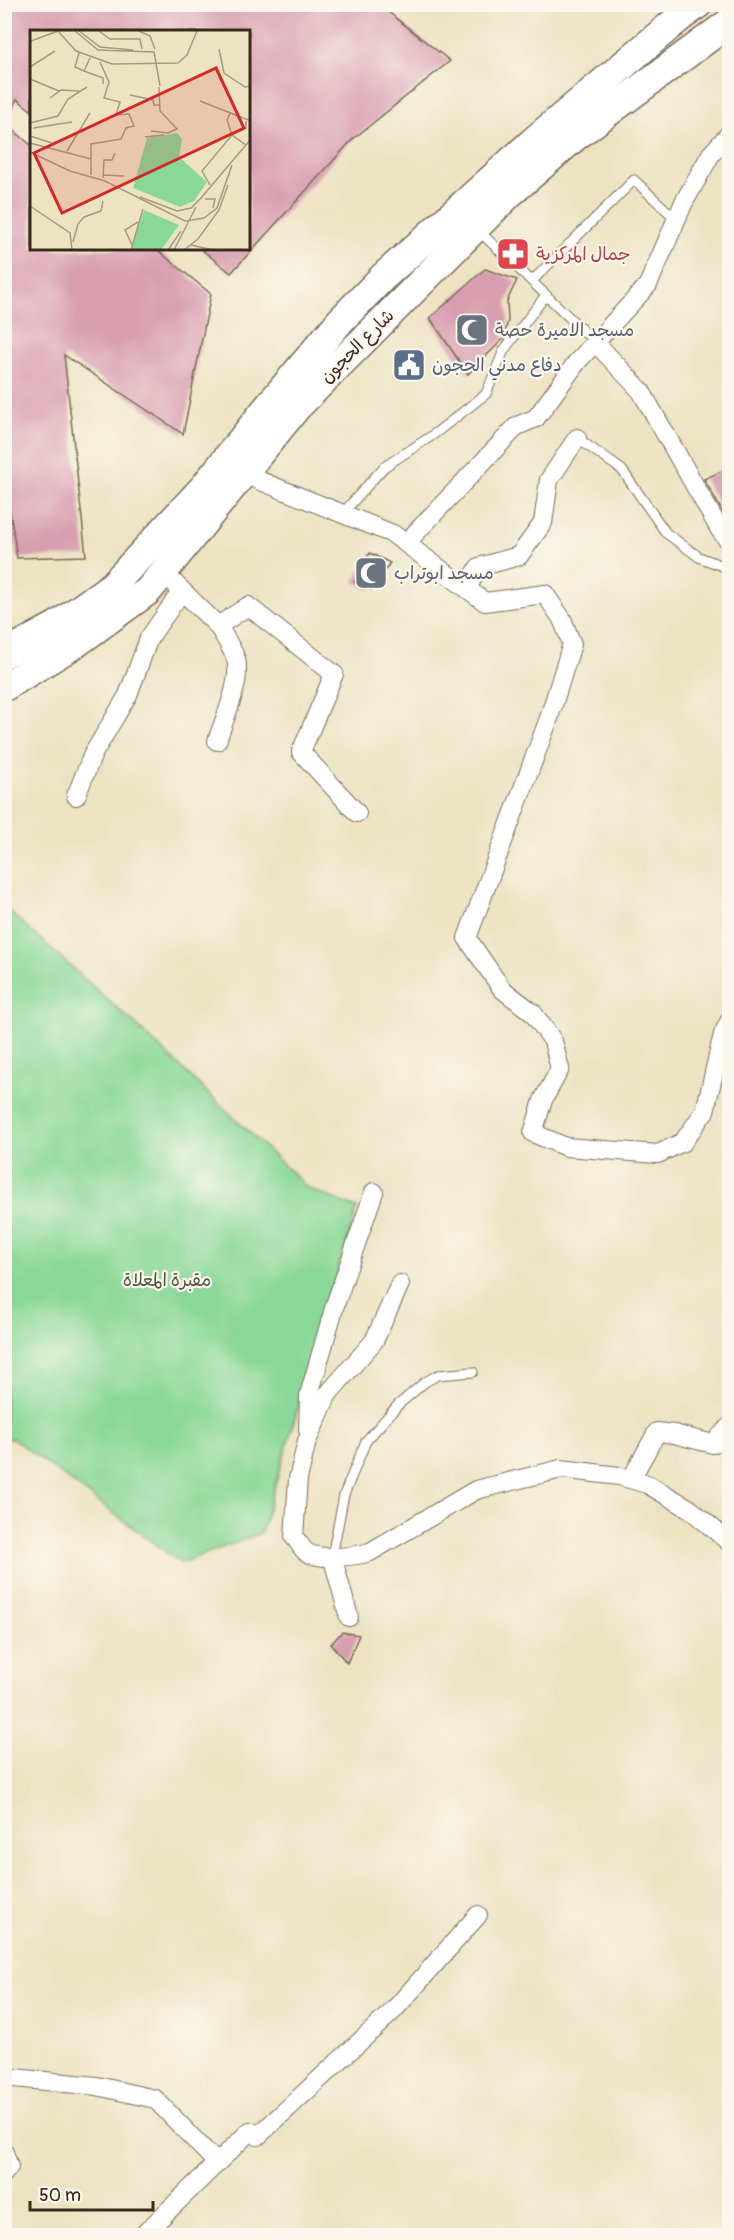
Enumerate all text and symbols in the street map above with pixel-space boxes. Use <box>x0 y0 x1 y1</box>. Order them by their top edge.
inset map <box>30 30 250 250</box>
pharmacy icon: جمال المركزية <box>495 236 531 272</box>
place label: جمال المركزية <box>536 243 631 266</box>
street label: شارع الحجون <box>315 304 399 388</box>
mosque icon: مسجد الاميرة حصة <box>454 312 490 348</box>
place label: مسجد الاميرة حصة <box>495 319 634 342</box>
public building icon: دفاع مدني الحجون <box>391 347 427 383</box>
place label: دفاع مدني الحجون <box>432 354 562 381</box>
mosque icon: مسجد ابوتراب <box>353 555 389 591</box>
place label: مسجد ابوتراب <box>394 562 494 585</box>
park label: مقبرة المعلاة <box>123 1269 211 1292</box>
scale bar <box>30 2174 153 2212</box>
text: 50 m <box>39 2184 81 2207</box>

